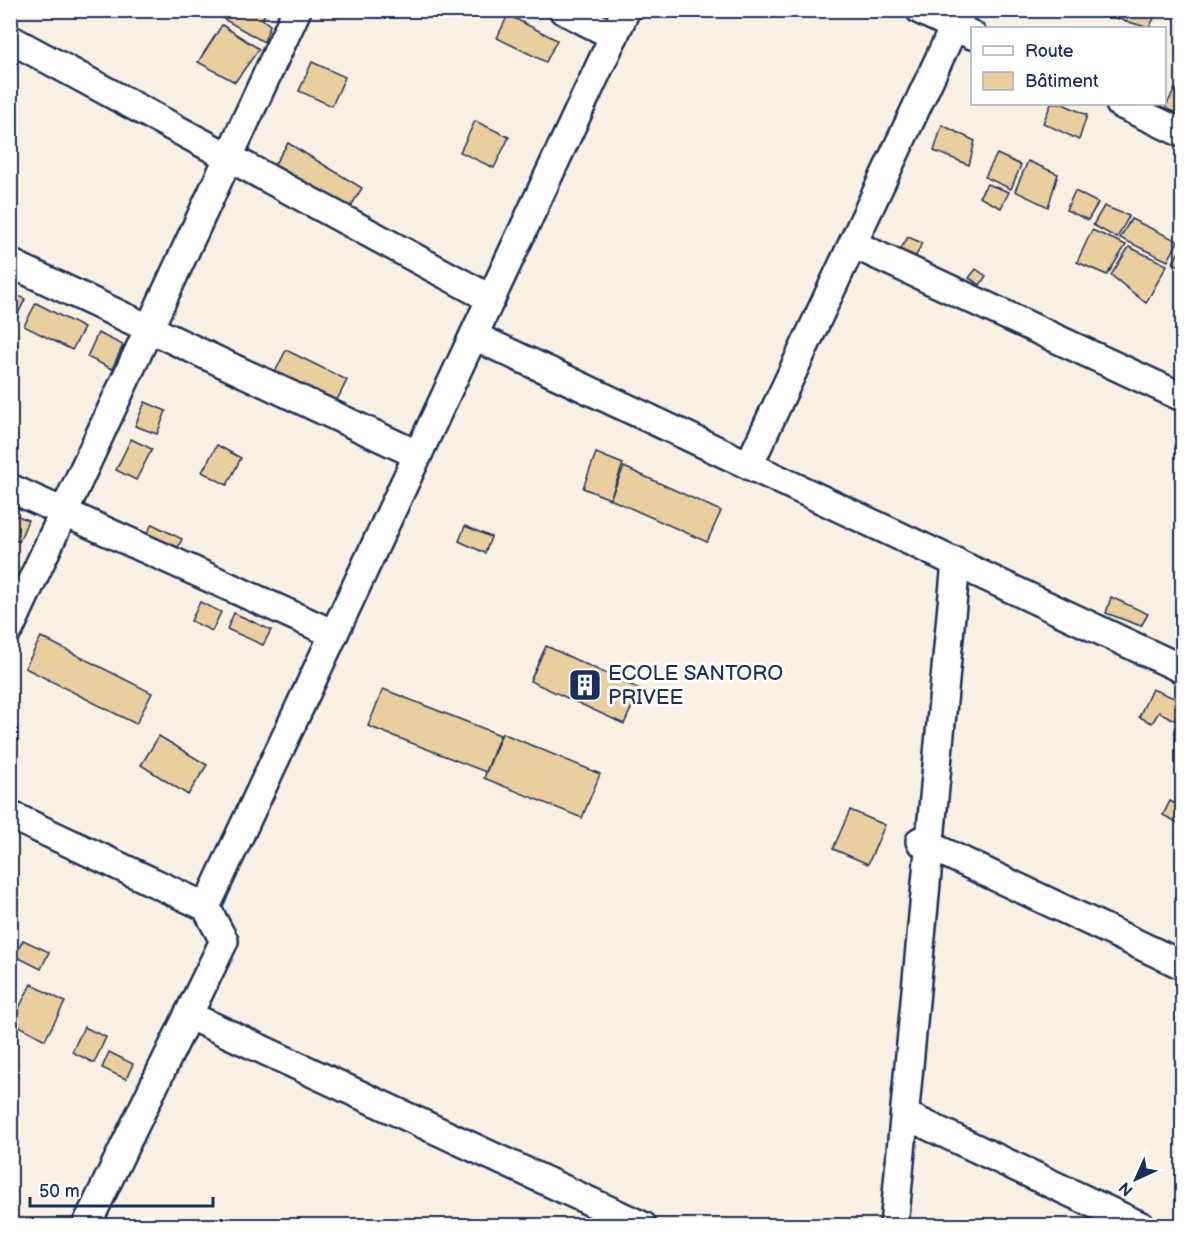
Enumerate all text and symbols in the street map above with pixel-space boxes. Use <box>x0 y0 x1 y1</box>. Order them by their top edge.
legend <box>971 27 1166 105</box>
text: Route <box>1025 41 1074 62</box>
text: Bâtiment <box>1025 71 1099 92</box>
place label: ECOLE SANTORO PRIVEE <box>608 661 783 710</box>
building icon: ECOLE SANTORO PRIVEE <box>567 667 603 703</box>
north arrow <box>1106 1149 1166 1209</box>
scale bar <box>30 1170 213 1208</box>
text: N <box>1115 1178 1137 1200</box>
text: 50 m <box>39 1181 80 1202</box>

